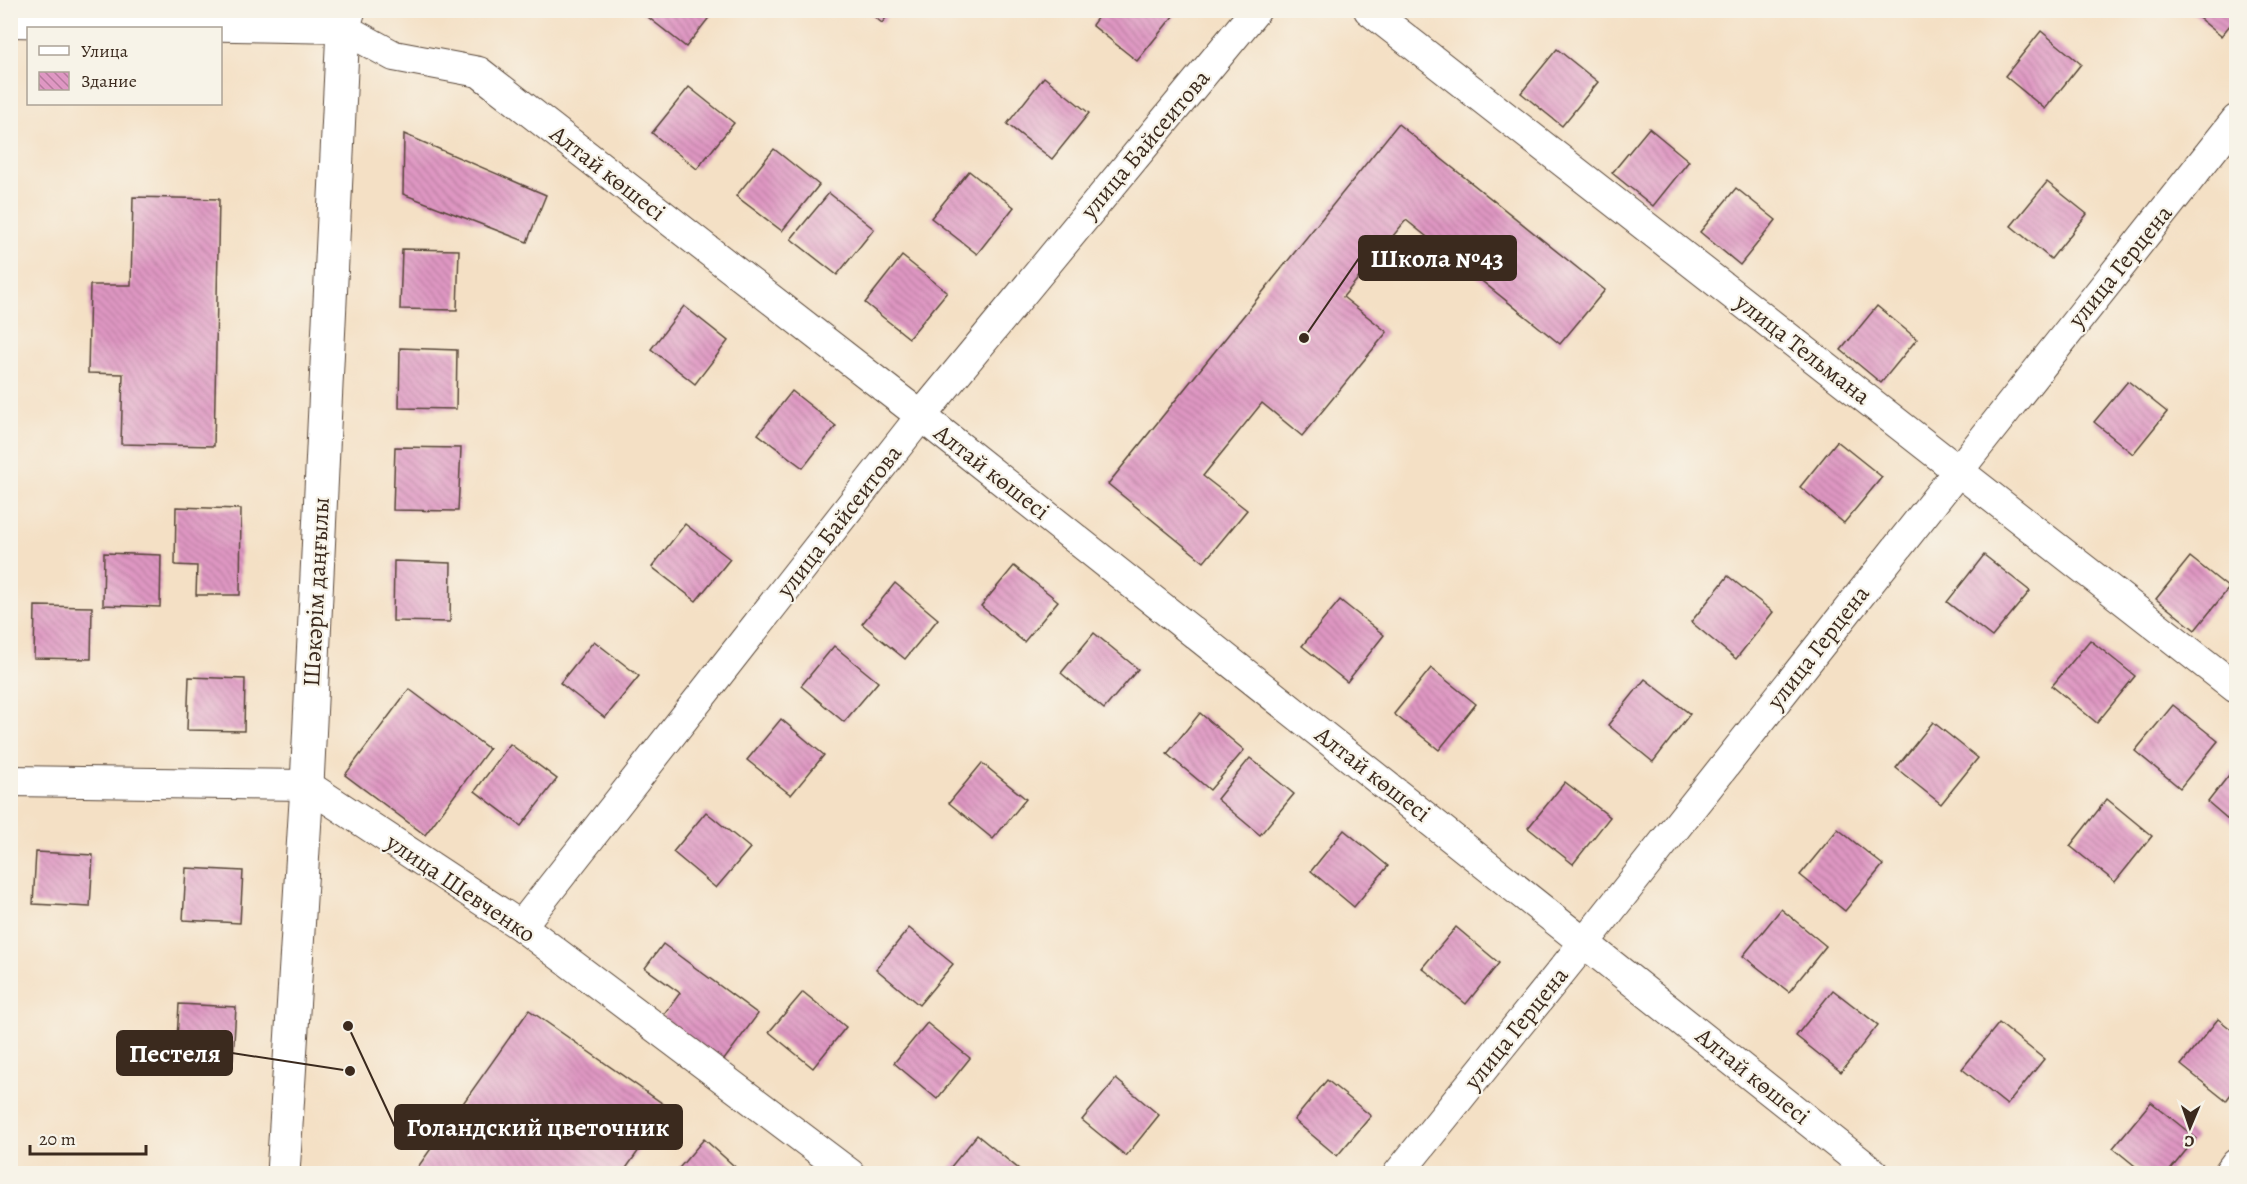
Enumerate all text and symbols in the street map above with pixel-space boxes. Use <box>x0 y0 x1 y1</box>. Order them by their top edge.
legend <box>27 27 222 105</box>
text: Улица <box>81 39 129 63</box>
street label: улица Байсеитова <box>1072 63 1217 226</box>
text: Здание <box>81 69 137 93</box>
street label: Алтай көшесі <box>543 117 672 228</box>
street label: улица Герцена <box>2060 198 2179 335</box>
callout: Школа №43 <box>1359 236 1516 280</box>
text: Школа №43 <box>1370 241 1504 276</box>
street label: улица Тельмана <box>1728 286 1877 412</box>
street label: Алтай көшесі <box>927 416 1056 527</box>
street label: улица Байсеитова <box>769 438 909 605</box>
street label: Шәкәрім даңғылы <box>295 496 337 688</box>
street label: улица Герцена <box>1759 578 1876 716</box>
street label: Алтай көшесі <box>1308 718 1437 829</box>
street label: улица Шевченко <box>379 826 542 950</box>
street label: улица Герцена <box>1456 960 1575 1097</box>
street label: Алтай көшесі <box>1688 1019 1817 1132</box>
callout: Пестеля <box>117 1031 232 1075</box>
text: Пестеля <box>129 1036 221 1071</box>
north arrow <box>2160 1097 2220 1157</box>
callout: Голандский цветочник <box>395 1105 682 1149</box>
text: Голандский цветочник <box>407 1110 669 1145</box>
scale bar <box>30 1118 146 1156</box>
text: 20 m <box>39 1127 76 1151</box>
text: С <box>2184 1130 2195 1152</box>

